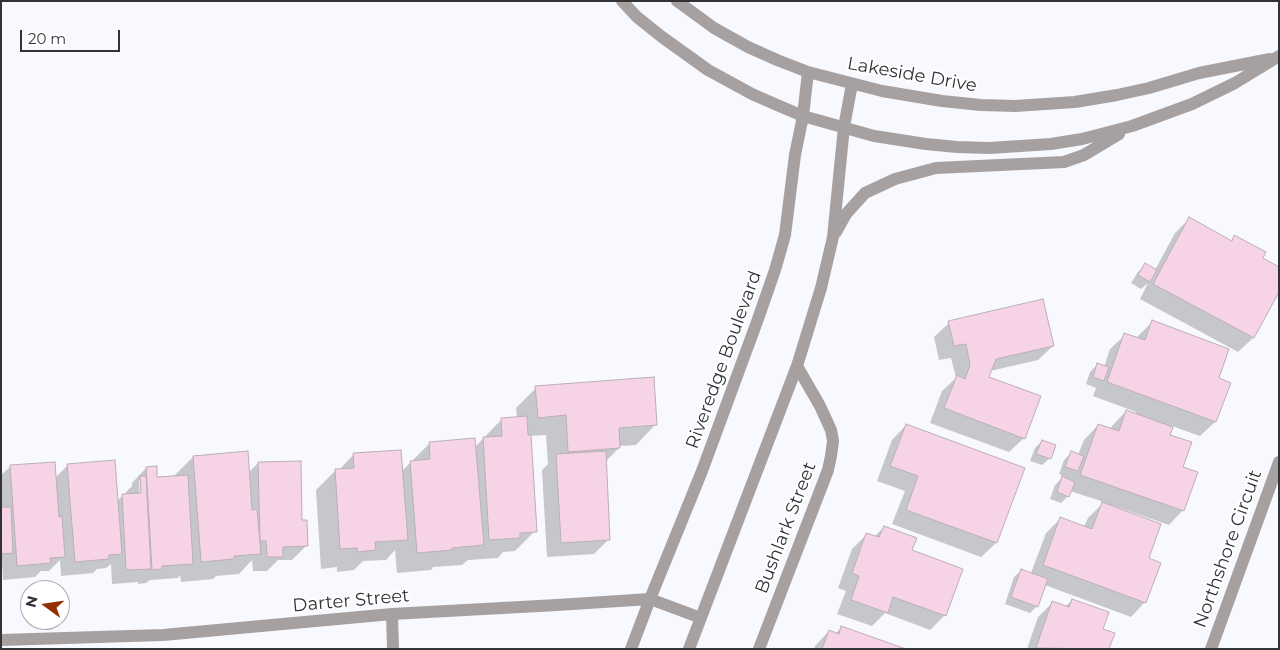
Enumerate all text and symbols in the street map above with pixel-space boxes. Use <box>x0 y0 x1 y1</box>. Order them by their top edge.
scale bar <box>22 20 122 52</box>
text: 20 m <box>28 29 66 48</box>
street label: Lakeside Drive <box>846 53 978 97</box>
street label: Riveredge Boulevard <box>682 268 766 452</box>
street label: Bushlark Street <box>751 459 821 597</box>
street label: Northshore Circuit <box>1189 467 1267 631</box>
north arrow <box>20 580 70 630</box>
street label: Darter Street <box>292 585 410 617</box>
text: N <box>21 594 42 609</box>

